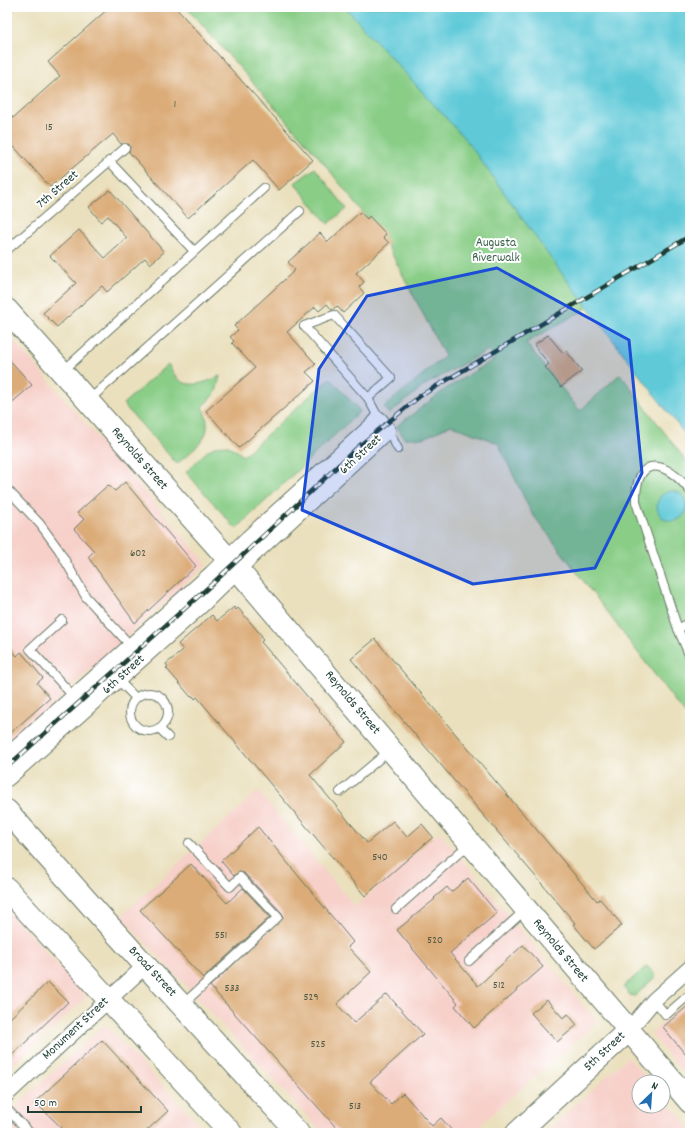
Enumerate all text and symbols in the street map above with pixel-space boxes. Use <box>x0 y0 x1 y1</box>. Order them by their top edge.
house number: 1 <box>174 97 176 113</box>
house number: 15 <box>45 120 53 136</box>
street label: 7th Street <box>33 166 83 214</box>
park label: Augusta Riverwalk <box>472 234 520 268</box>
street label: Reynolds Street <box>106 423 172 495</box>
street label: 6th Street <box>336 430 387 480</box>
house number: 602 <box>130 546 146 562</box>
street label: 6th Street <box>98 651 150 699</box>
street label: Reynolds Street <box>320 667 385 739</box>
house number: 540 <box>372 850 388 866</box>
street label: Reynolds Street <box>528 915 593 987</box>
house number: 551 <box>215 928 227 944</box>
house number: 520 <box>427 933 443 949</box>
street label: Broad Street <box>123 942 181 1002</box>
house number: 512 <box>493 978 505 994</box>
house number: 533 <box>225 981 240 997</box>
house number: 529 <box>304 990 318 1006</box>
street label: Monument Street <box>38 993 114 1065</box>
street label: 5th Street <box>580 1027 630 1076</box>
house number: 525 <box>311 1037 326 1053</box>
north arrow <box>631 1074 671 1114</box>
text: N <box>649 1078 661 1095</box>
scale bar <box>28 1088 141 1114</box>
text: 50 m <box>34 1095 57 1112</box>
house number: 513 <box>349 1099 361 1115</box>

